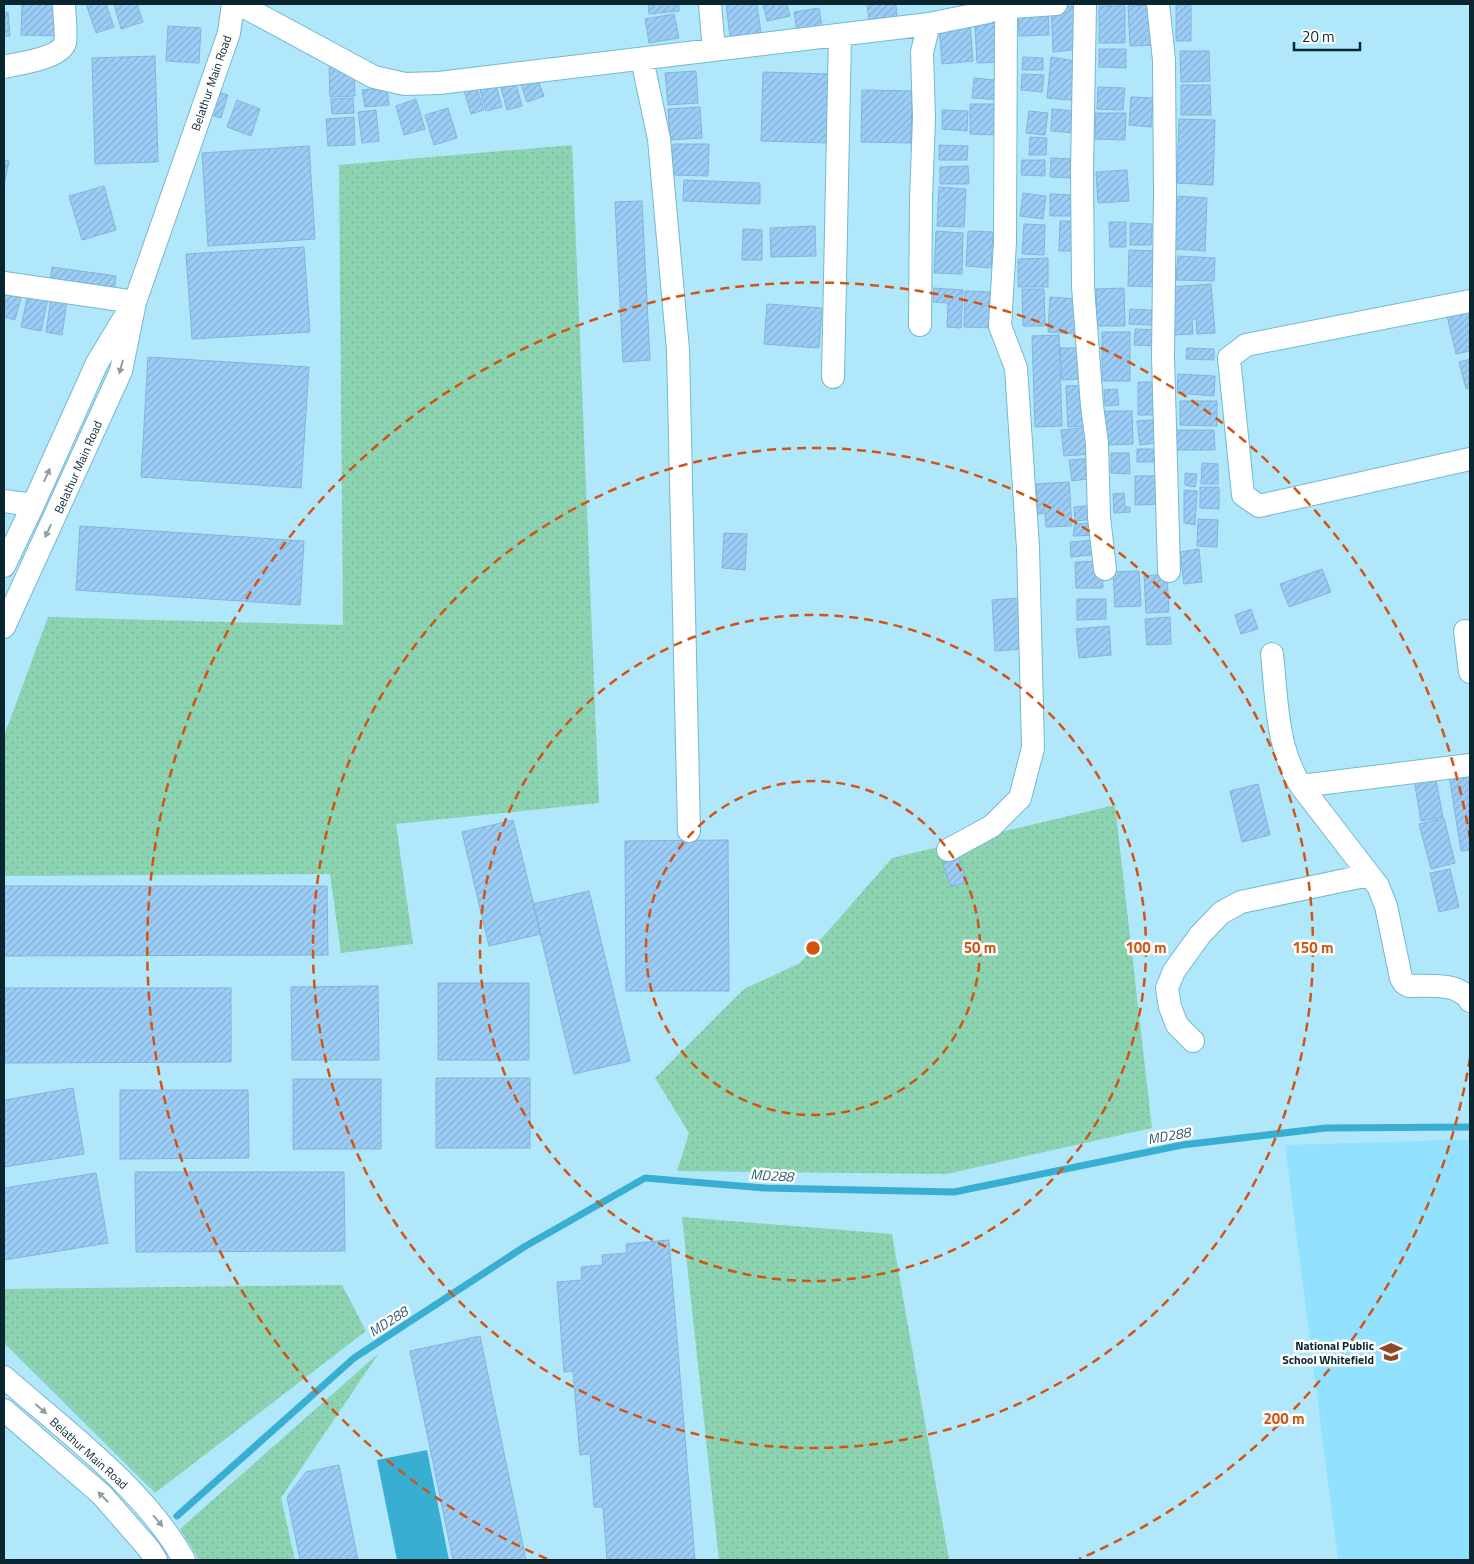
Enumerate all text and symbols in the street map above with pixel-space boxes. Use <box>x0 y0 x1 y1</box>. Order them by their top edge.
scale bar <box>1294 20 1360 52</box>
text: 20 m <box>1302 25 1335 48</box>
street label: Belathur Main Road <box>186 33 236 133</box>
one-way arrow <box>117 359 125 374</box>
street label: Belathur Main Road <box>49 418 107 516</box>
one-way arrow <box>43 468 51 482</box>
one-way arrow <box>44 524 52 538</box>
text: 50 m <box>964 936 996 959</box>
text: 100 m <box>1125 936 1167 959</box>
text: 150 m <box>1292 936 1334 959</box>
centre of rings <box>804 939 822 957</box>
water label: MD288 <box>1146 1121 1193 1149</box>
water label: MD288 <box>750 1163 795 1187</box>
water label: MD288 <box>364 1300 413 1342</box>
place label: National Public School Whitefield <box>1282 1336 1374 1369</box>
school or university icon: National Public School Whitefield <box>1378 1339 1404 1365</box>
one-way arrow <box>34 1403 46 1415</box>
text: 200 m <box>1263 1407 1305 1430</box>
street label: Belathur Main Road <box>46 1413 132 1493</box>
one-way arrow <box>97 1491 109 1503</box>
one-way arrow <box>152 1515 163 1528</box>

